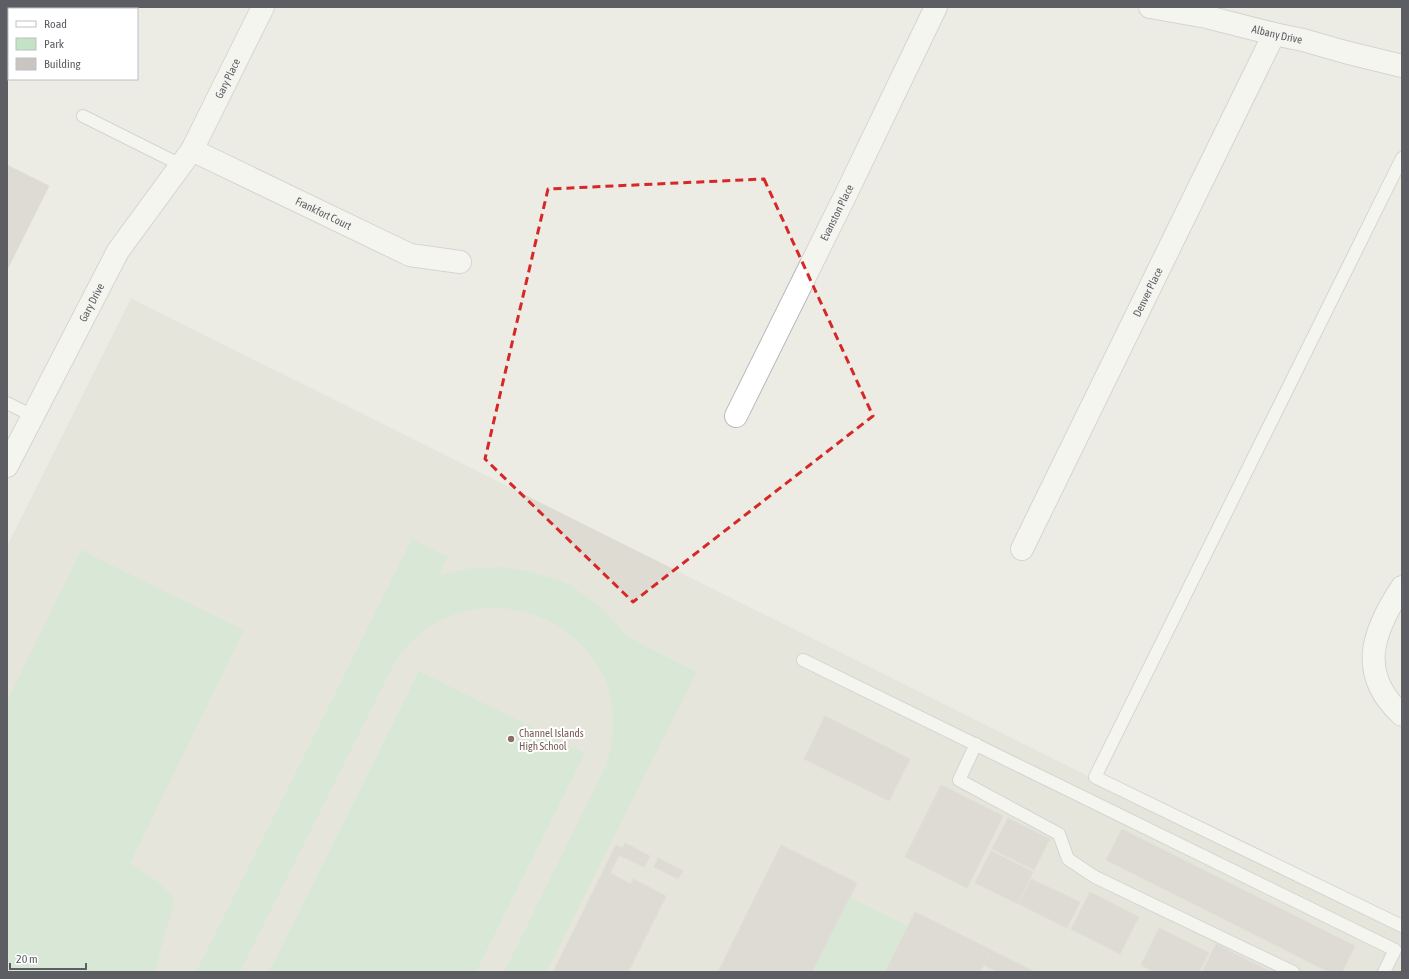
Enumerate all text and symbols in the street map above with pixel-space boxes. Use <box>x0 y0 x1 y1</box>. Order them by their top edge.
legend <box>8 8 138 80</box>
text: Road <box>44 17 67 31</box>
street label: Albany Drive <box>1251 23 1303 46</box>
text: Park <box>44 37 65 51</box>
text: Building <box>44 57 82 71</box>
street label: Gary Place <box>213 57 242 100</box>
street label: Evanston Place <box>818 183 856 243</box>
street label: Frankfort Court <box>294 195 353 232</box>
street label: Denver Place <box>1131 266 1165 319</box>
street label: Gary Drive <box>77 281 106 324</box>
place label: Channel Islands High School <box>519 727 584 752</box>
marker: Channel Islands High School <box>506 734 516 744</box>
scale bar <box>10 945 86 971</box>
text: 20 m <box>16 952 38 966</box>

